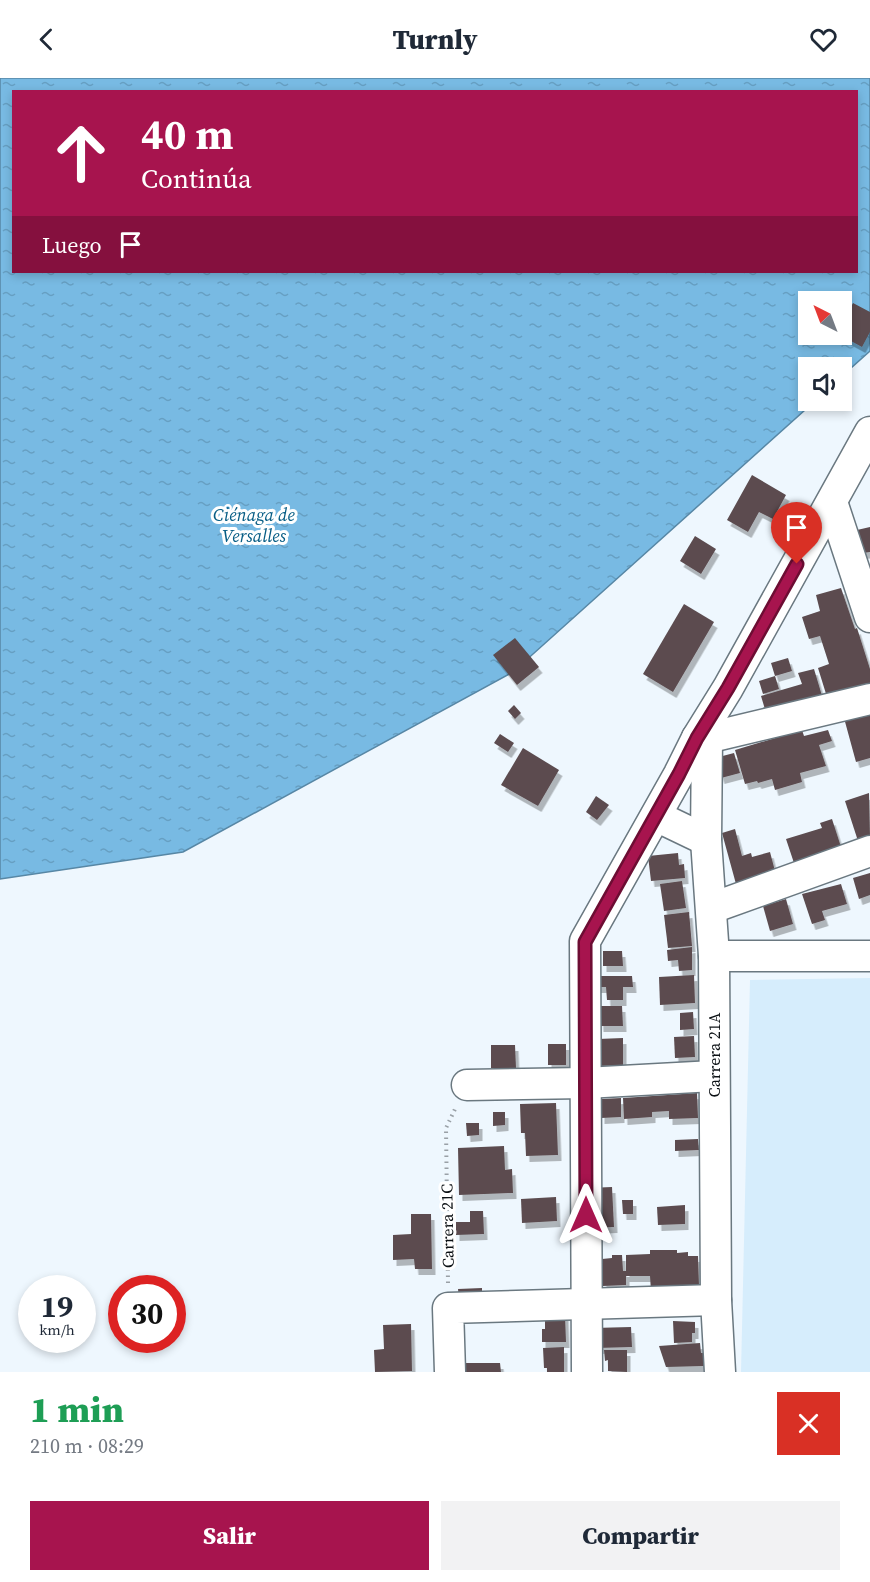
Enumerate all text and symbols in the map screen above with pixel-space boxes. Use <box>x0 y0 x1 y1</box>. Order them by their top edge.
text: Turnly <box>393 21 477 58</box>
icon: back <box>30 23 63 56</box>
icon: heart <box>807 23 840 56</box>
text: 40 m <box>141 105 234 163</box>
icon: ahead <box>42 114 120 192</box>
text: Continúa <box>141 160 252 197</box>
icon: arrive <box>114 228 147 261</box>
text: Luego <box>42 230 102 260</box>
north arrow <box>798 291 852 345</box>
map controls <box>798 291 852 411</box>
button: sound <box>798 357 852 411</box>
water label: Ciénaga de Versalles <box>213 502 296 548</box>
pin <box>771 502 822 564</box>
icon: arrive <box>780 511 813 544</box>
street label: Carrera 21A <box>703 1012 725 1097</box>
position arrow <box>554 1183 618 1247</box>
street label: Carrera 21C <box>435 1184 459 1268</box>
speed limit sign: 30 <box>108 1275 186 1353</box>
text: 19 <box>41 1286 73 1327</box>
text: km/h <box>39 1319 75 1340</box>
text: 1 min <box>30 1385 124 1434</box>
button: close <box>777 1392 840 1455</box>
text: 210 m · 08:29 <box>30 1432 144 1460</box>
button: Salir <box>30 1501 429 1570</box>
button: Compartir <box>441 1501 840 1570</box>

